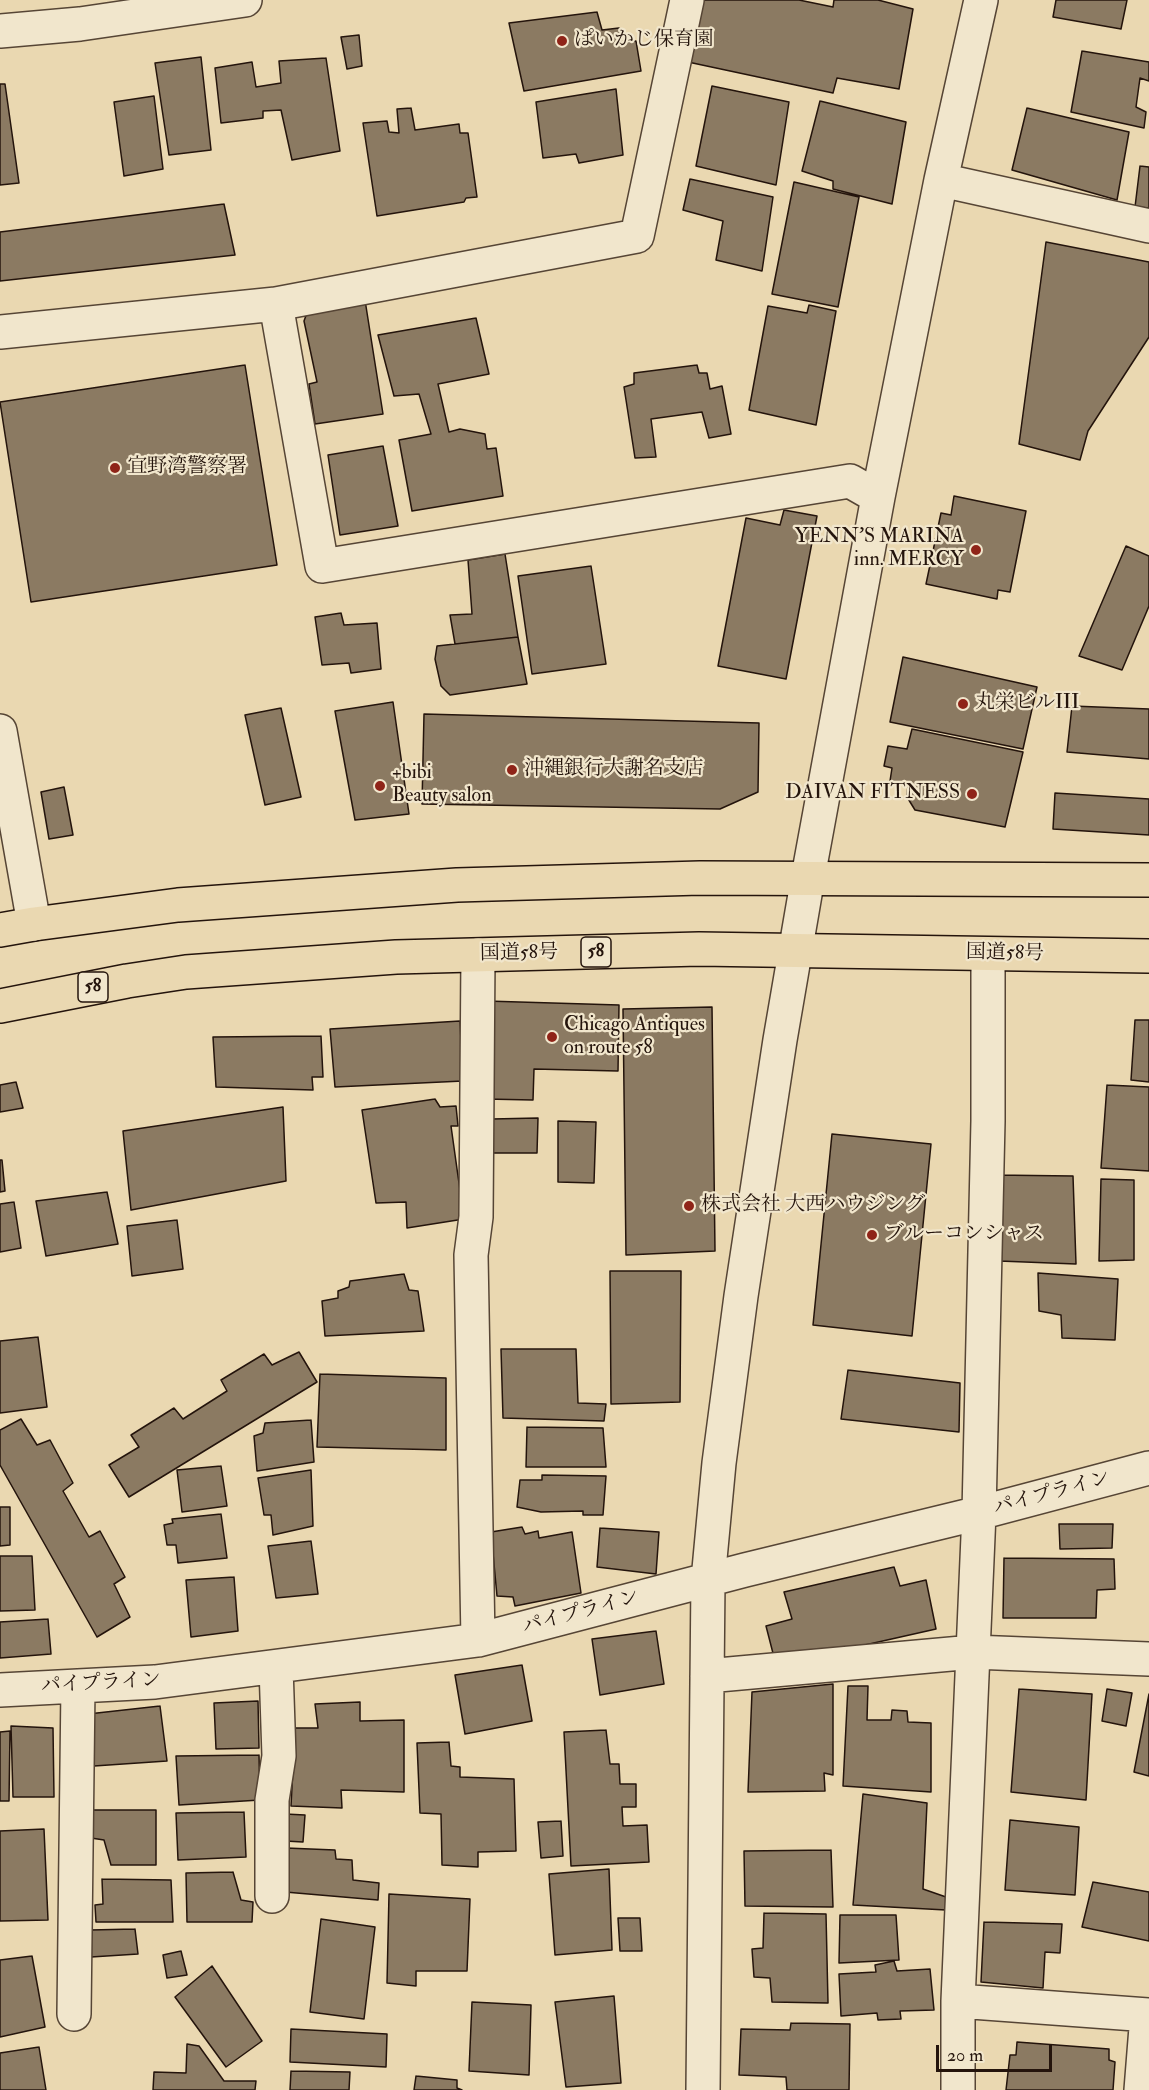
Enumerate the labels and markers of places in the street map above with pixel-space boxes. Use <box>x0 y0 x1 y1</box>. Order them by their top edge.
place label: ぱいかじ保育園 <box>574 29 714 53</box>
marker: ぱいかじ保育園 <box>555 34 569 48</box>
place label: 宜野湾警察署 <box>127 456 247 480</box>
marker: 宜野湾警察署 <box>108 461 122 475</box>
place label: YENN'S MARINA inn. MERCY <box>795 526 964 573</box>
marker: YENN'S MARINA inn. MERCY <box>969 543 983 557</box>
place label: 丸栄ビルIII <box>975 692 1079 716</box>
marker: 丸栄ビルIII <box>956 697 970 711</box>
place label: 沖縄銀行大謝名支店 <box>524 758 704 782</box>
place label: +bibi Beauty salon <box>392 762 492 809</box>
marker: 沖縄銀行大謝名支店 <box>505 763 519 777</box>
marker: +bibi Beauty salon <box>373 779 387 793</box>
place label: DAIVAN FITNESS <box>785 782 960 806</box>
marker: DAIVAN FITNESS <box>965 787 979 801</box>
place label: Chicago Antiques on route 58 <box>564 1014 705 1061</box>
marker: Chicago Antiques on route 58 <box>545 1030 559 1044</box>
place label: 株式会社 大西ハウジング <box>701 1194 925 1218</box>
marker: 株式会社 大西ハウジング <box>682 1199 696 1213</box>
place label: ブルーコンシャス <box>884 1223 1044 1247</box>
marker: ブルーコンシャス <box>865 1228 879 1242</box>

